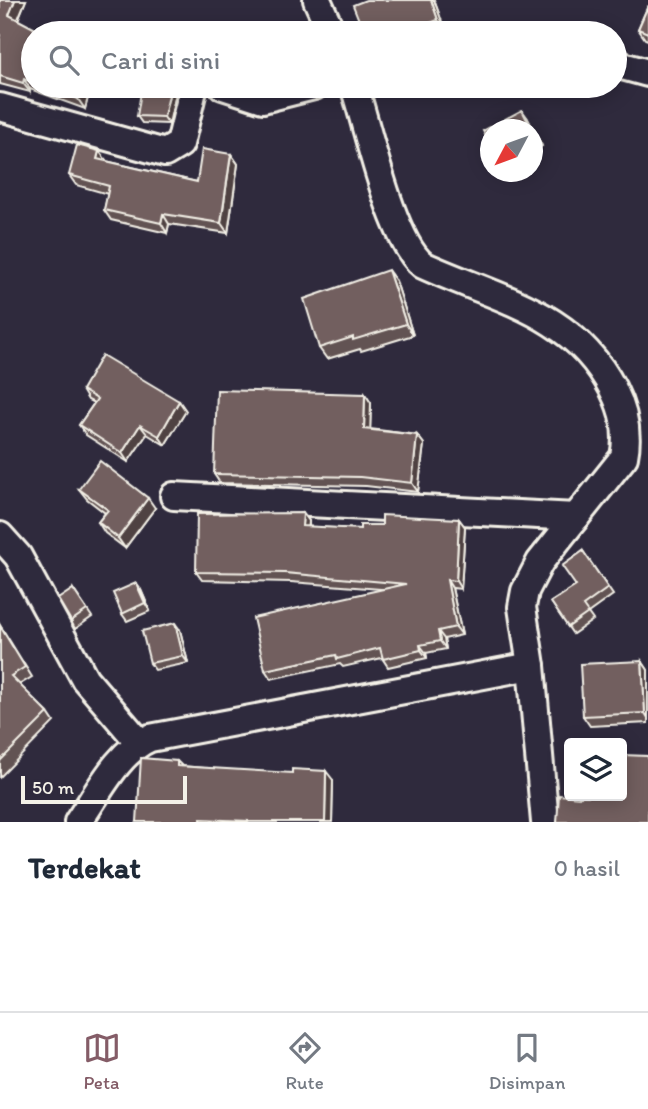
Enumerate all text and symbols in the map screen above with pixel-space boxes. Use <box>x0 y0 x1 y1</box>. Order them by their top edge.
search box <box>21 21 627 98</box>
icon: search <box>45 41 83 79</box>
text: Cari di sini <box>101 44 220 76</box>
north arrow <box>480 119 543 182</box>
map controls <box>564 738 627 801</box>
button: layers <box>564 738 627 801</box>
scale bar <box>21 773 187 805</box>
text: 50 m <box>32 776 74 799</box>
text: Terdekat <box>28 849 141 886</box>
text: 0 hasil <box>554 854 620 882</box>
tab: Peta <box>83 1029 121 1094</box>
tab: Rute <box>286 1029 324 1094</box>
tab: Disimpan <box>489 1029 565 1094</box>

